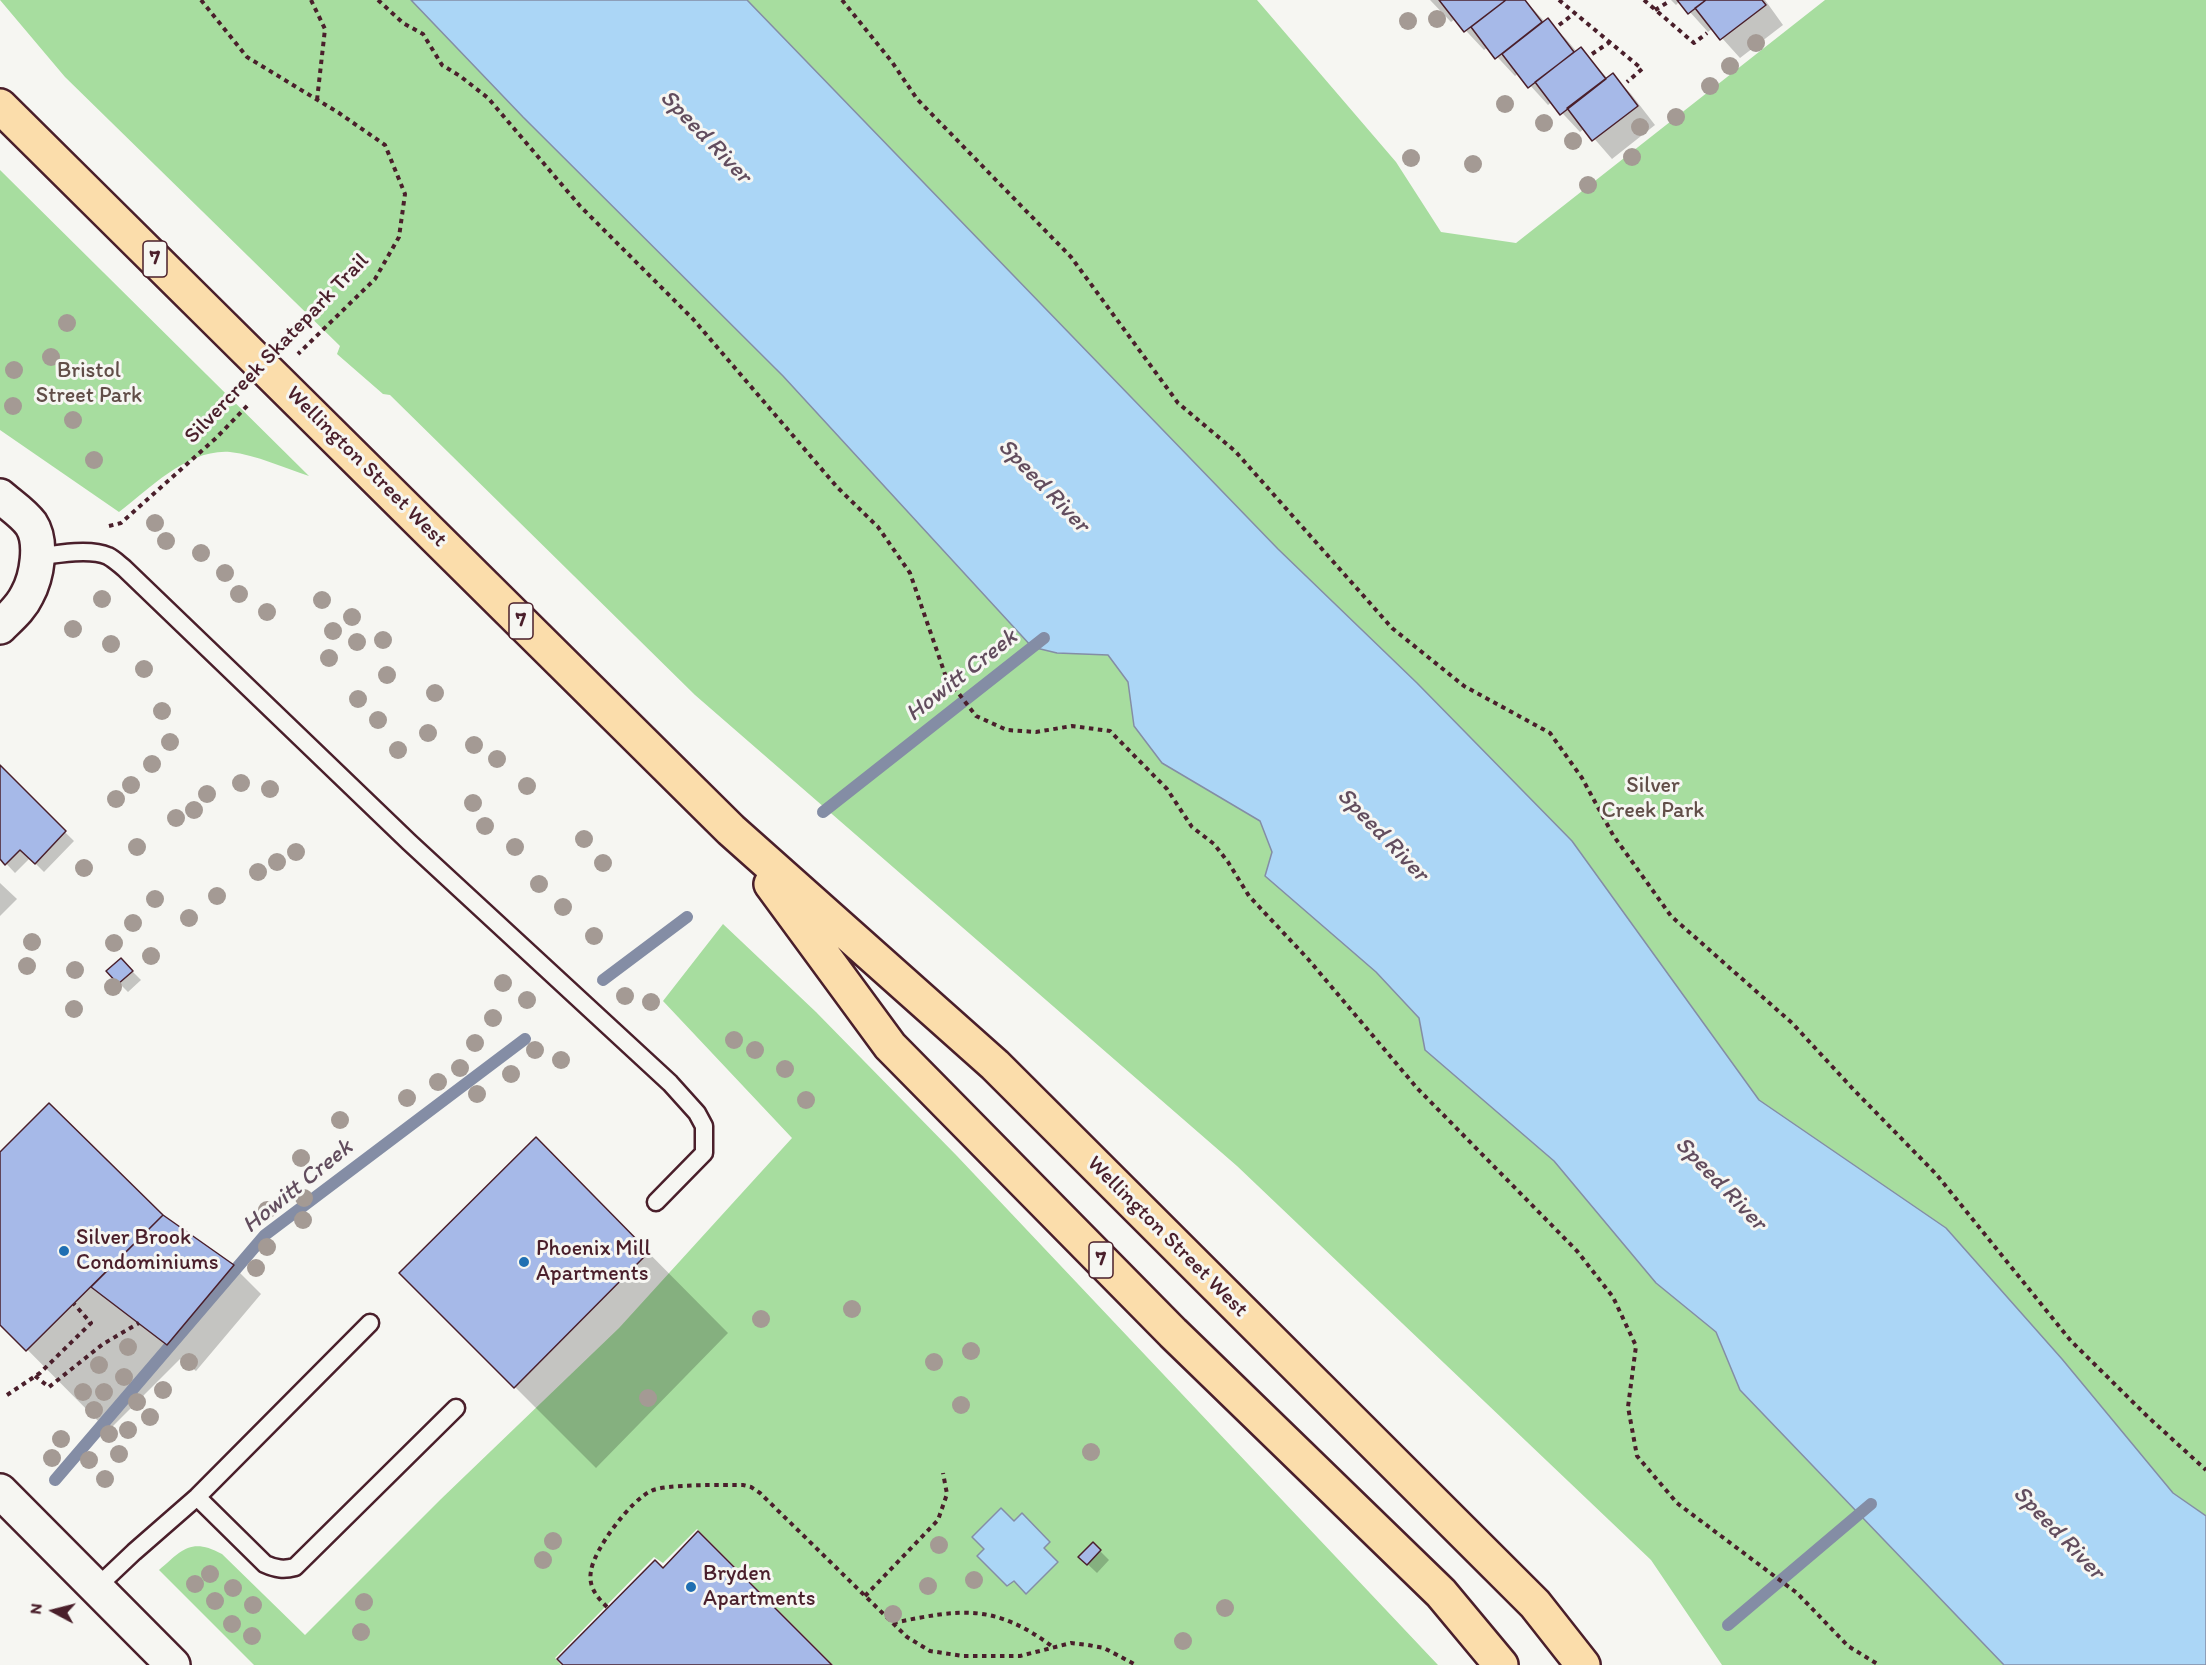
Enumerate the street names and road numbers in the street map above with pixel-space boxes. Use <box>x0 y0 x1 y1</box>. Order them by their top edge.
road number: 7 <box>143 241 167 277</box>
street label: Silvercreek Skatepark Trail <box>179 248 375 450</box>
street label: Wellington Street West <box>280 381 452 553</box>
road number: 7 <box>509 603 533 639</box>
street label: Wellington Street West <box>1081 1151 1253 1323</box>
road number: 7 <box>1089 1242 1113 1278</box>

